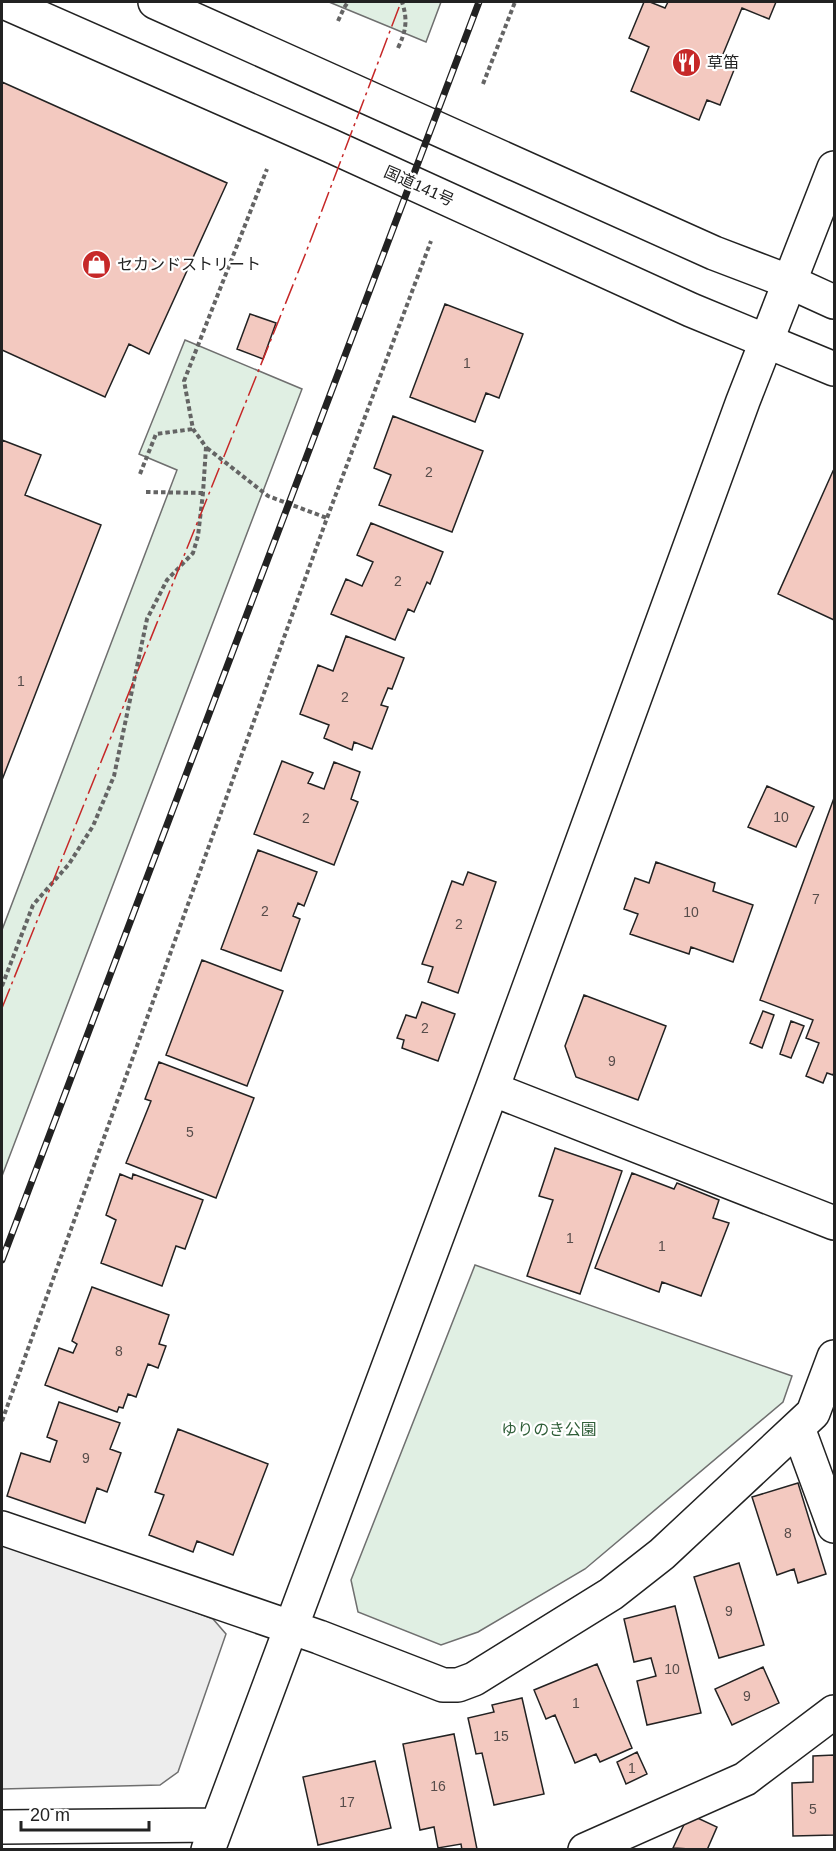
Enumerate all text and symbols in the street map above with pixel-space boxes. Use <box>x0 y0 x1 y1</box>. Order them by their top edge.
restaurant icon: 草笛 <box>670 46 702 78</box>
place label: 草笛 <box>707 54 739 71</box>
street label: 国道141号 <box>381 163 457 209</box>
shop icon: セカンドストリート <box>80 248 112 280</box>
place label: セカンドストリート <box>117 256 261 273</box>
house number: 1 <box>463 355 471 371</box>
house number: 2 <box>425 464 433 480</box>
house number: 2 <box>394 573 402 589</box>
house number: 1 <box>17 673 25 689</box>
house number: 2 <box>341 689 349 705</box>
house number: 10 <box>773 809 789 825</box>
house number: 2 <box>302 810 310 826</box>
house number: 7 <box>812 891 820 907</box>
house number: 2 <box>261 903 269 919</box>
house number: 10 <box>683 904 699 920</box>
house number: 2 <box>455 916 463 932</box>
house number: 2 <box>421 1020 429 1036</box>
house number: 9 <box>608 1053 616 1069</box>
house number: 5 <box>186 1124 194 1140</box>
house number: 1 <box>566 1230 574 1246</box>
house number: 1 <box>658 1238 666 1254</box>
house number: 8 <box>115 1343 123 1359</box>
park label: ゆりのき公園 <box>501 1421 597 1438</box>
house number: 9 <box>82 1450 90 1466</box>
house number: 8 <box>784 1525 792 1541</box>
house number: 9 <box>725 1603 733 1619</box>
house number: 10 <box>664 1661 680 1677</box>
house number: 9 <box>743 1688 751 1704</box>
house number: 1 <box>572 1695 580 1711</box>
house number: 15 <box>493 1728 509 1744</box>
house number: 1 <box>628 1760 636 1776</box>
house number: 16 <box>430 1778 446 1794</box>
scale bar <box>21 1794 148 1832</box>
house number: 17 <box>339 1794 355 1810</box>
house number: 5 <box>809 1801 817 1817</box>
text: 20 m <box>30 1805 70 1825</box>

